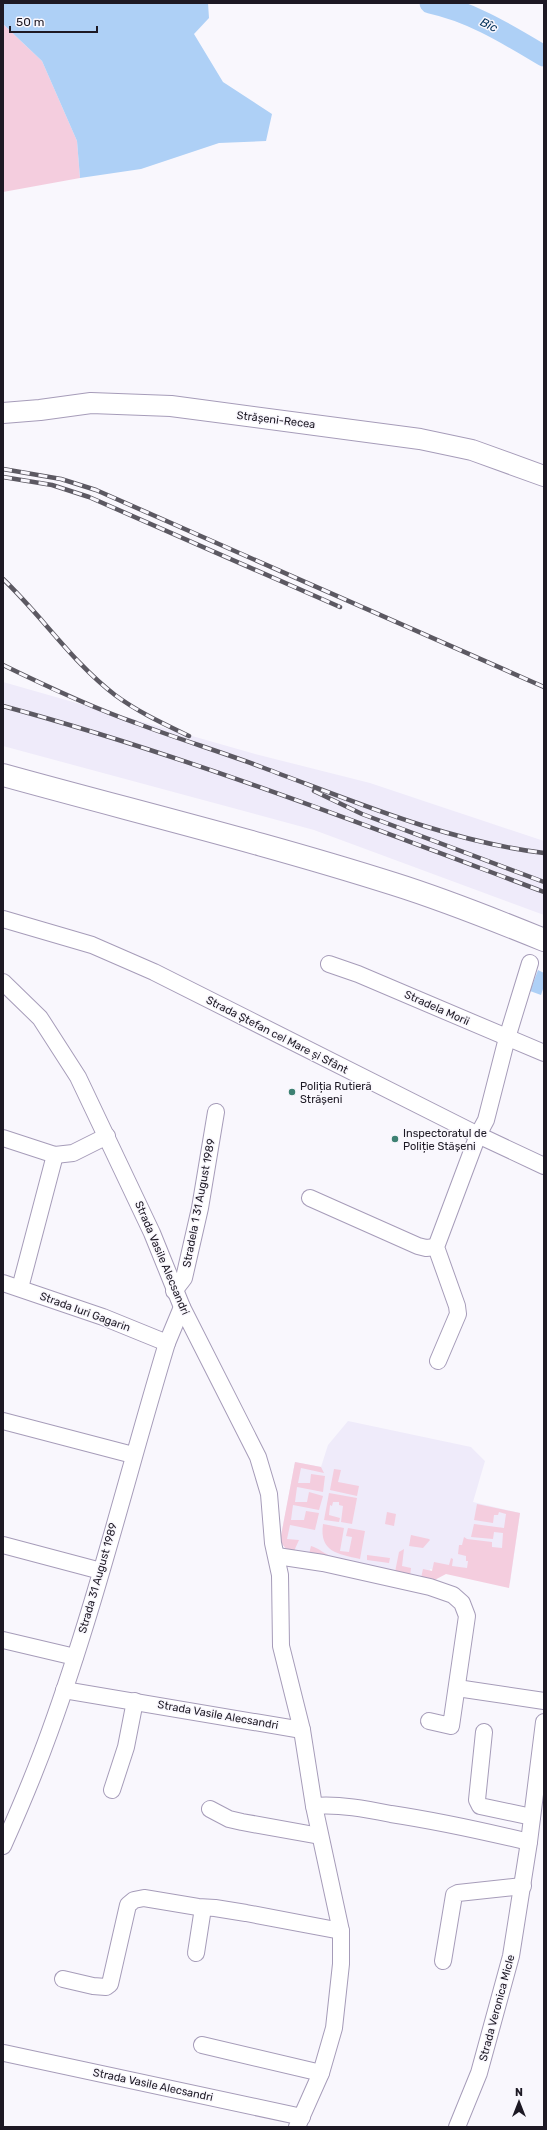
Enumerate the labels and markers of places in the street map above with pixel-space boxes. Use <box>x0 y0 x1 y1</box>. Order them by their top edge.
place label: Poliția Rutieră Strășeni <box>300 1080 371 1106</box>
marker: Poliția Rutieră Strășeni <box>287 1087 297 1097</box>
place label: Inspectoratul de Poliție Stășeni <box>403 1127 487 1153</box>
marker: Inspectoratul de Poliție Stășeni <box>390 1134 400 1144</box>

